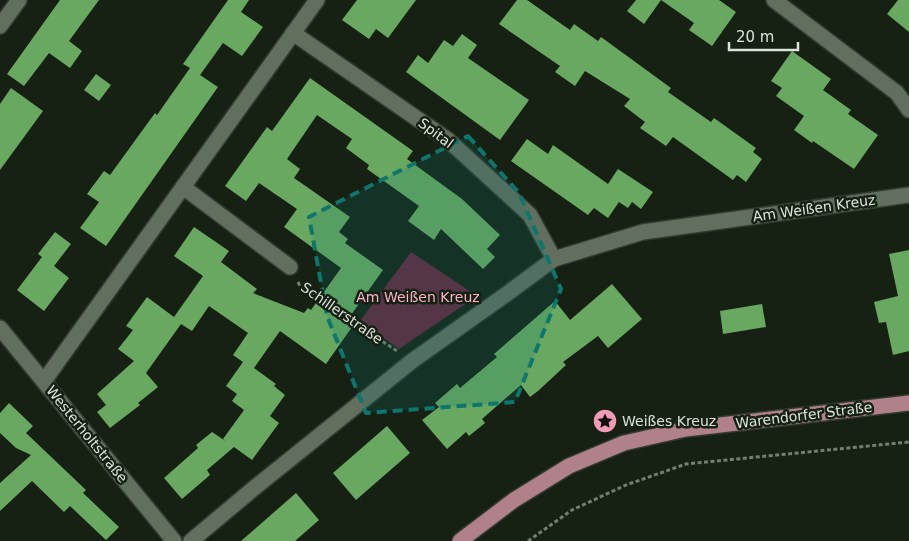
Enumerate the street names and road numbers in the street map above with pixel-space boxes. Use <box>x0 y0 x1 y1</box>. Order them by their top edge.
street label: Spital <box>415 115 457 151</box>
street label: Am Weißen Kreuz <box>752 191 876 225</box>
street label: Schillerstraße <box>298 279 386 347</box>
street label: Westerholtstraße <box>43 382 131 486</box>
street label: Warendorfer Straße <box>735 399 873 431</box>

